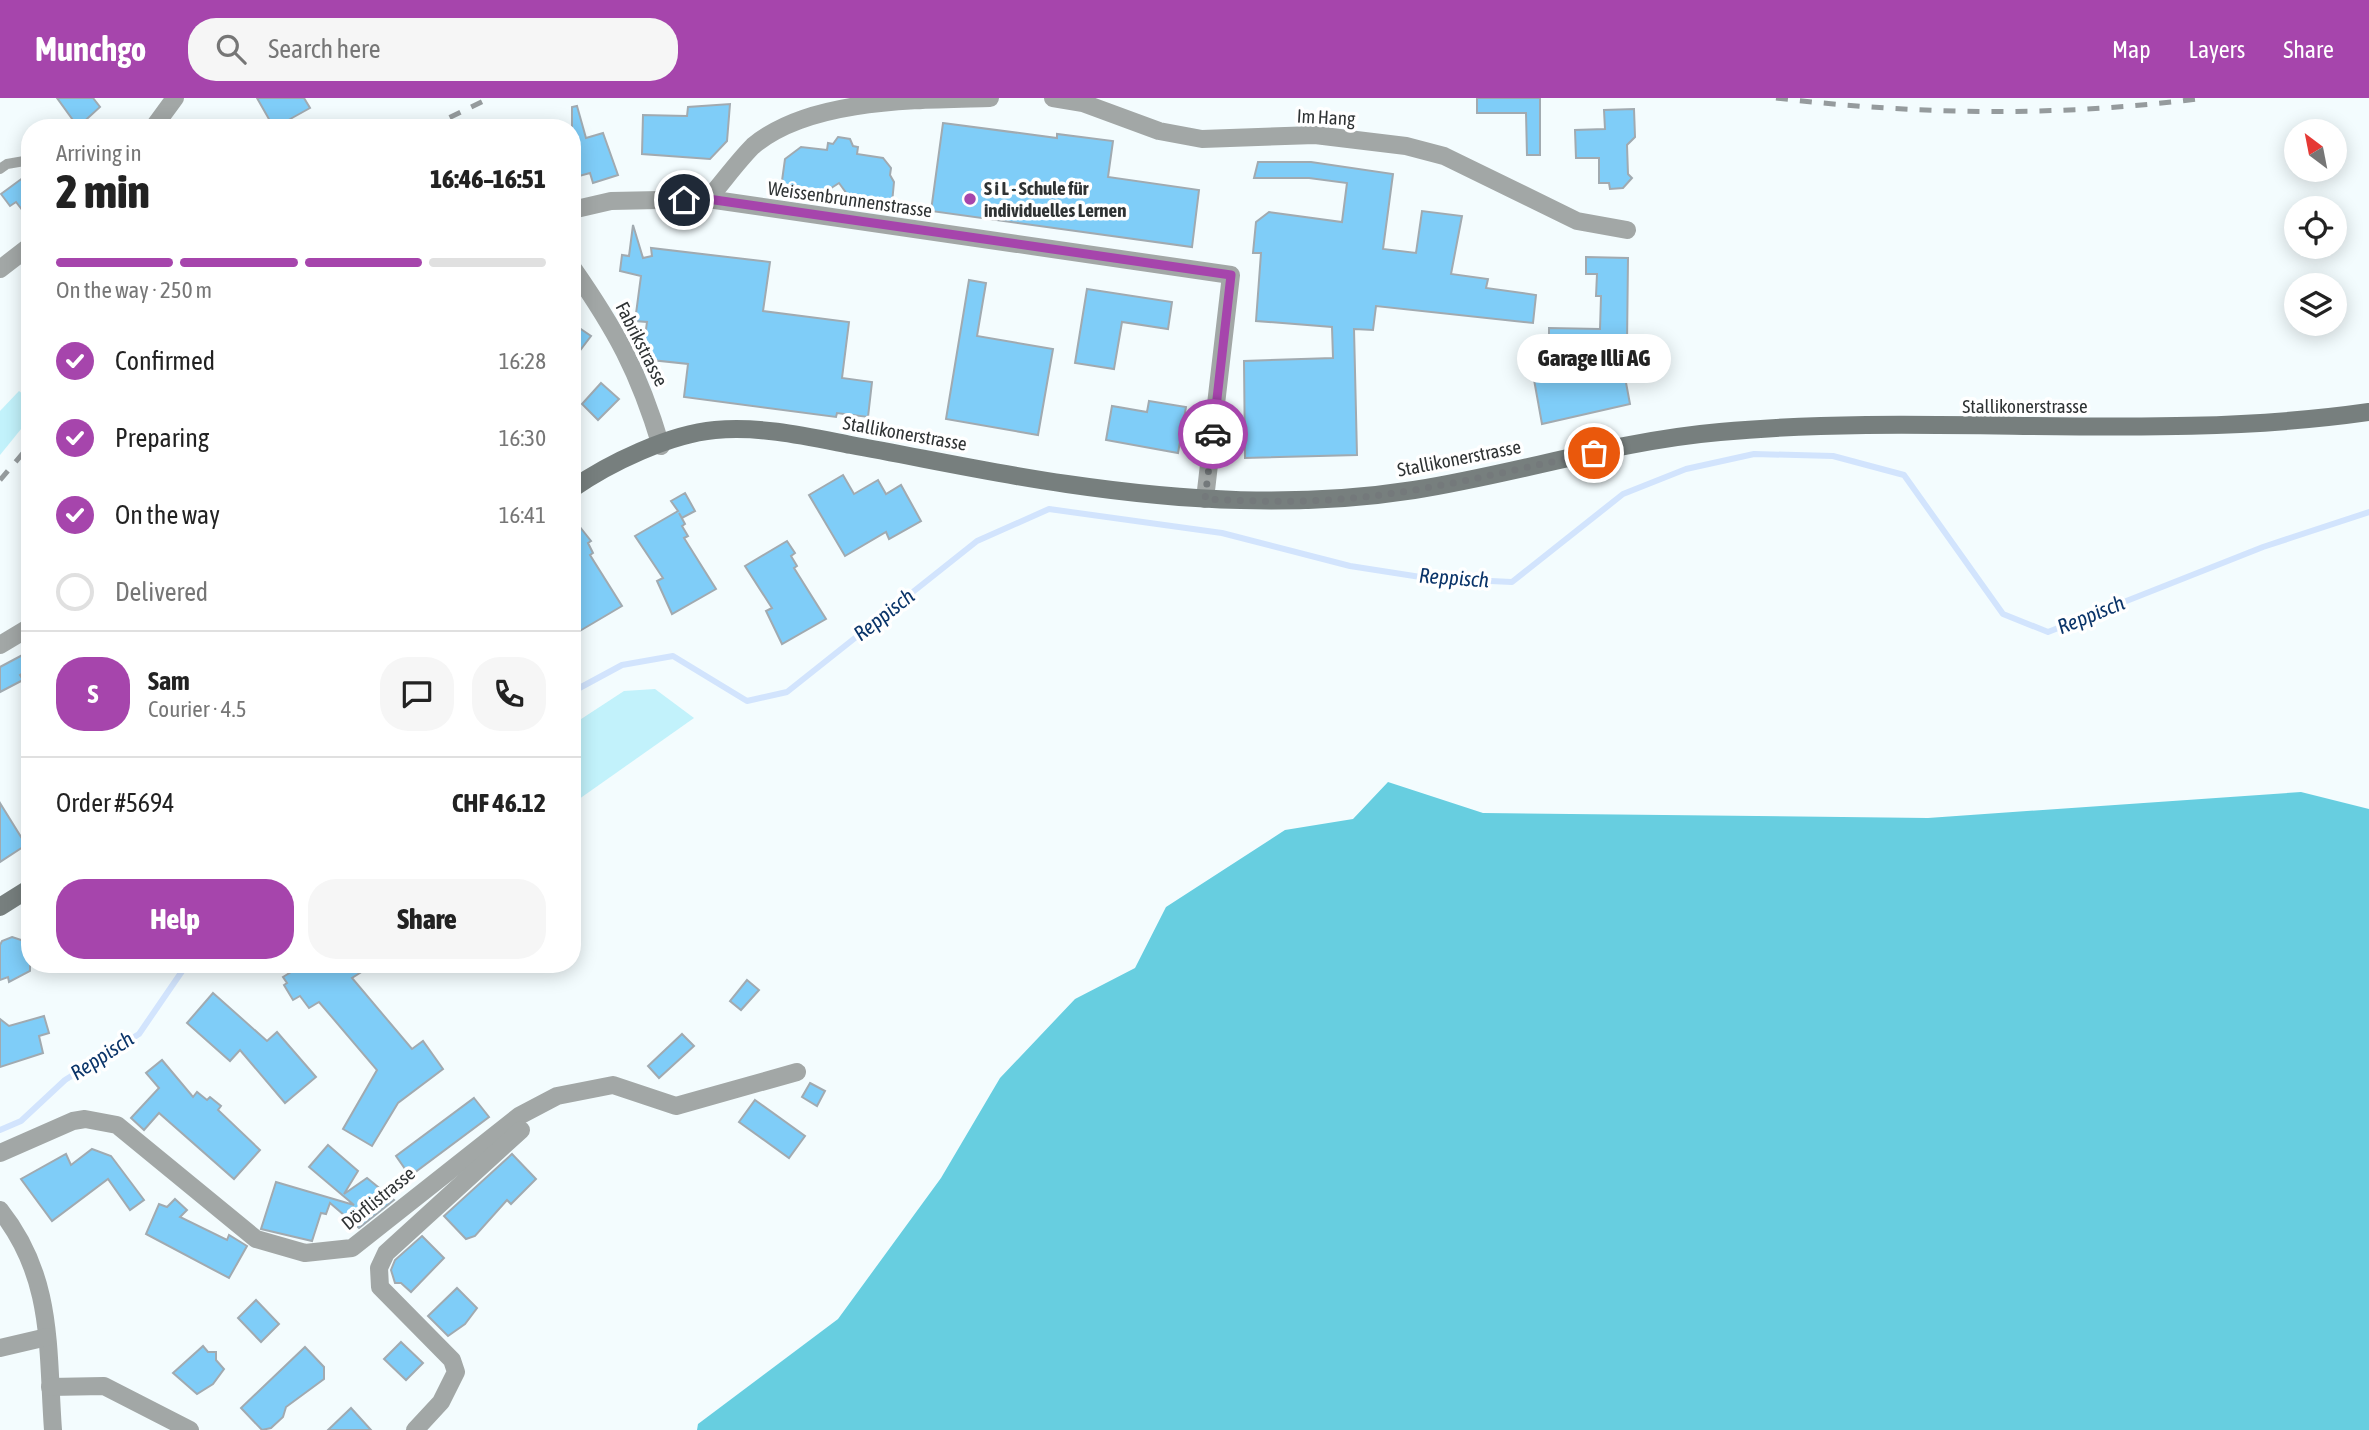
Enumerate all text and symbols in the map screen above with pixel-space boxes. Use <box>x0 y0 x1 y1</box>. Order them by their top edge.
search box <box>188 18 678 81</box>
text: Munchgo <box>35 30 146 68</box>
icon: search <box>212 30 250 68</box>
text: Search here <box>268 34 380 64</box>
text: Map <box>2112 36 2151 63</box>
text: Layers <box>2189 36 2245 63</box>
text: Share <box>2283 36 2334 63</box>
street label: Im Hang <box>1296 104 1357 130</box>
north arrow <box>2284 119 2347 182</box>
map controls <box>2284 119 2347 336</box>
text: Arriving in <box>56 140 142 166</box>
text: 16:46–16:51 <box>430 164 546 194</box>
text: 2 min <box>56 165 150 218</box>
pin <box>654 170 714 230</box>
street label: Weissenbrunnenstrasse <box>766 177 934 221</box>
place label: S i L - Schule für individuelles Lernen <box>984 177 1126 221</box>
icon: home <box>665 181 703 219</box>
marker: S i L - Schule für individuelles Lernen <box>962 191 978 207</box>
button: locate <box>2284 196 2347 259</box>
button: layers <box>2284 273 2347 336</box>
text: On the way · 250 m <box>56 277 212 303</box>
street label: Fabrikstrasse <box>611 298 673 390</box>
callout: Garage Illi AG <box>1517 334 1671 383</box>
icon: check <box>56 342 94 380</box>
text: Garage Illi AG <box>1538 345 1650 371</box>
text: Confirmed <box>115 346 215 376</box>
text: 16:28 <box>499 348 546 374</box>
street label: Stallikonerstrasse <box>1962 395 2088 417</box>
courier <box>1178 399 1248 469</box>
street label: Stallikonerstrasse <box>841 411 969 455</box>
icon: car <box>1194 415 1232 453</box>
icon: check <box>56 419 94 457</box>
text: Preparing <box>115 423 209 453</box>
pin <box>1564 423 1624 483</box>
text: 16:30 <box>499 425 546 451</box>
icon: bag <box>1575 434 1613 472</box>
street label: Stallikonerstrasse <box>1395 435 1523 481</box>
icon: check <box>56 496 94 534</box>
text: On the way <box>115 500 220 530</box>
text: 16:41 <box>499 502 546 528</box>
water label: Reppisch <box>1418 563 1490 591</box>
text: Delivered <box>115 577 208 607</box>
water label: Reppisch <box>848 583 918 645</box>
water label: Reppisch <box>2054 590 2128 638</box>
button: chat <box>380 657 454 731</box>
button: phone <box>472 657 546 731</box>
text: Sam <box>148 666 190 696</box>
text: S <box>88 679 98 709</box>
text: Courier · 4.5 <box>148 696 247 722</box>
text: Order #5694 <box>56 788 175 818</box>
text: CHF 46.12 <box>452 788 546 818</box>
button: Help <box>56 879 294 959</box>
button: Share <box>308 879 546 959</box>
water label: Reppisch <box>66 1026 137 1084</box>
street label: Dörflistrasse <box>337 1162 419 1234</box>

